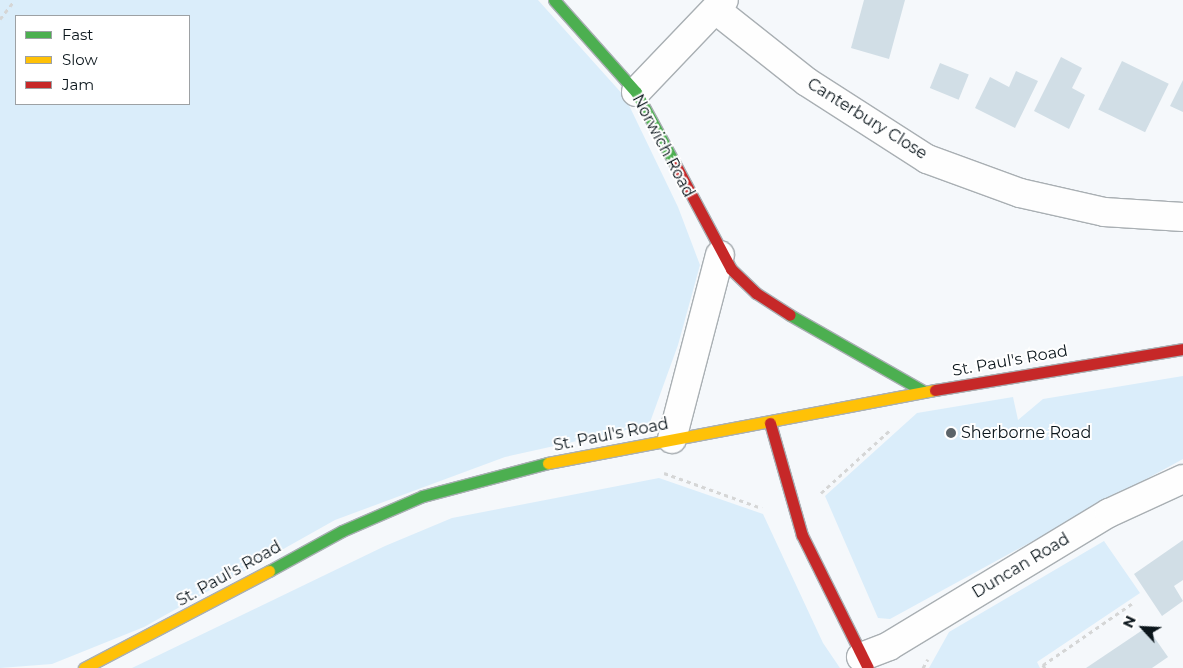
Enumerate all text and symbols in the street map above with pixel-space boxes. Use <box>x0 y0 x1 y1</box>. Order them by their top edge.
legend <box>15 15 190 105</box>
text: Fast <box>62 25 93 44</box>
text: Slow <box>62 50 98 69</box>
street label: Canterbury Close <box>804 74 930 164</box>
text: Jam <box>62 75 94 94</box>
street label: Norwich Road <box>628 91 698 201</box>
street label: St. Paul's Road <box>951 341 1069 381</box>
street label: St. Paul's Road <box>552 414 670 456</box>
place label: Sherborne Road <box>961 423 1091 443</box>
marker: Sherborne Road <box>945 427 957 439</box>
street label: Duncan Road <box>969 529 1073 603</box>
street label: St. Paul's Road <box>173 537 285 611</box>
north arrow <box>1118 603 1168 653</box>
text: N <box>1119 613 1140 631</box>

